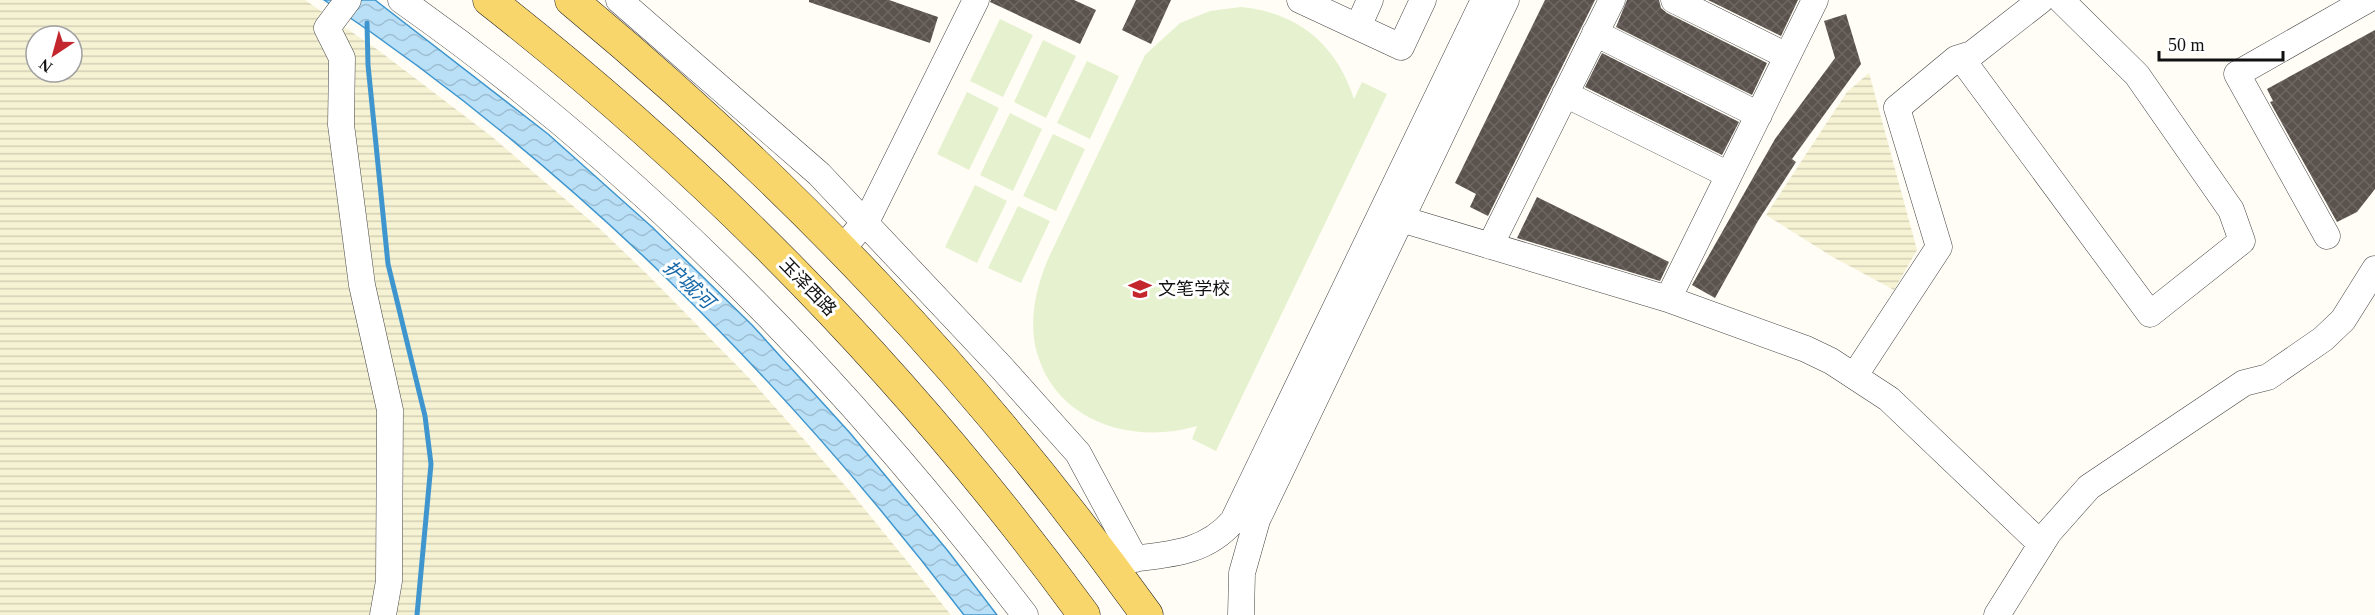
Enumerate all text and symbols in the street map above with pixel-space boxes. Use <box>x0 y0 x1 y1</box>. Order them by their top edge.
north arrow <box>24 24 84 84</box>
scale bar <box>2159 24 2284 62</box>
text: 50 m <box>2168 35 2205 55</box>
text: N <box>35 55 55 76</box>
street label: 玉泽西路 <box>776 254 840 320</box>
water label: 护城河 <box>660 255 721 315</box>
school or university icon: 文笔学校 <box>1127 276 1153 302</box>
place label: 文笔学校 <box>1158 279 1230 299</box>

